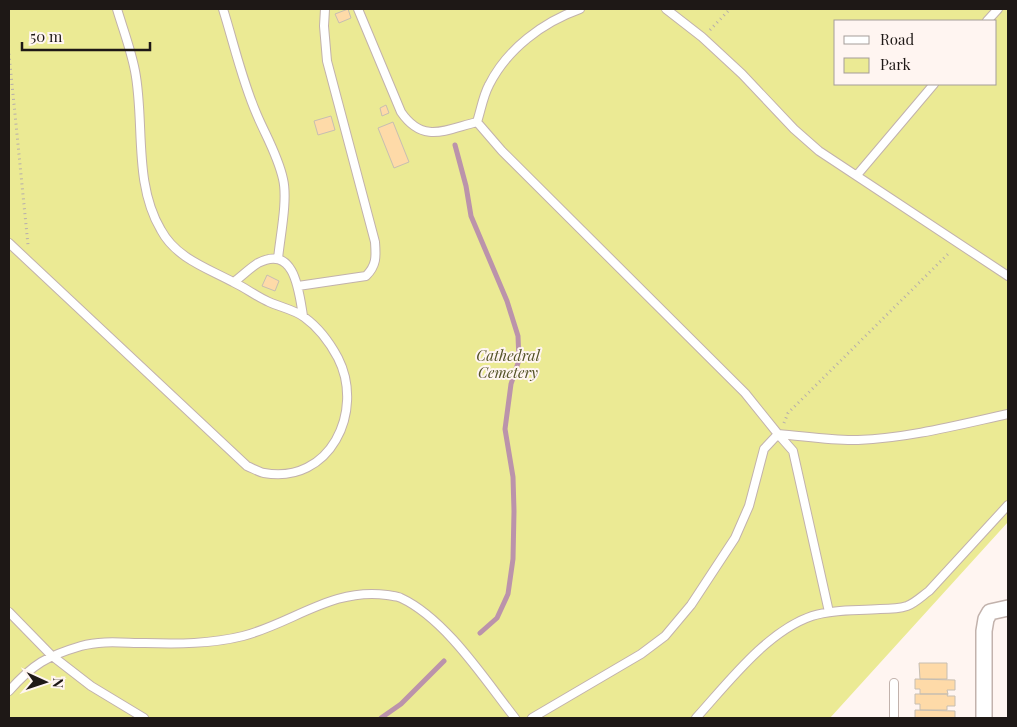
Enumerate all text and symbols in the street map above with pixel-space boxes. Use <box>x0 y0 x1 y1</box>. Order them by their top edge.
scale bar <box>22 20 150 52</box>
legend <box>834 20 997 85</box>
text: 50 m <box>30 26 63 46</box>
text: Road <box>880 29 914 49</box>
text: Park <box>880 54 912 74</box>
park label: Cathedral Cemetery <box>476 345 541 382</box>
north arrow <box>20 657 70 707</box>
text: N <box>49 677 68 688</box>

